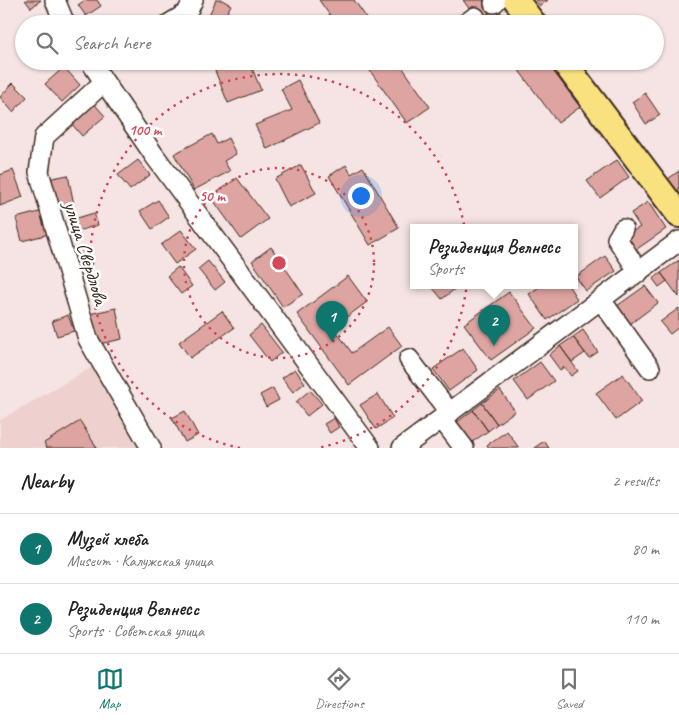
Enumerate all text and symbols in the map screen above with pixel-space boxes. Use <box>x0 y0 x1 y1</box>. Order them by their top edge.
search box <box>15 15 664 70</box>
icon: search <box>33 29 61 57</box>
text: Search here <box>73 31 150 55</box>
text: 100 m <box>129 121 163 140</box>
your location <box>348 183 374 209</box>
text: 50 m <box>199 187 226 206</box>
street label: улица Свердлова <box>58 197 114 310</box>
popup <box>410 224 578 289</box>
text: Резиденция Велнесс <box>428 235 560 259</box>
centre of rings <box>270 254 288 272</box>
text: Sports <box>428 259 464 279</box>
pin: 1 <box>316 301 348 342</box>
pin: 2 <box>478 305 510 346</box>
text: Nearby <box>20 468 73 494</box>
text: 2 results <box>612 471 659 491</box>
text: Музей хлеба <box>67 527 148 551</box>
text: 1 <box>32 539 40 559</box>
text: 80 m <box>632 539 659 559</box>
text: Museum · Калужская улица <box>67 551 213 571</box>
text: Резиденция Велнесс <box>67 597 199 621</box>
text: 2 <box>32 609 40 629</box>
text: 110 m <box>625 609 659 629</box>
text: Sports · Советская улица <box>67 621 204 641</box>
tab: Map <box>96 665 124 712</box>
tab: Directions <box>315 665 364 712</box>
tab: Saved <box>555 665 583 712</box>

